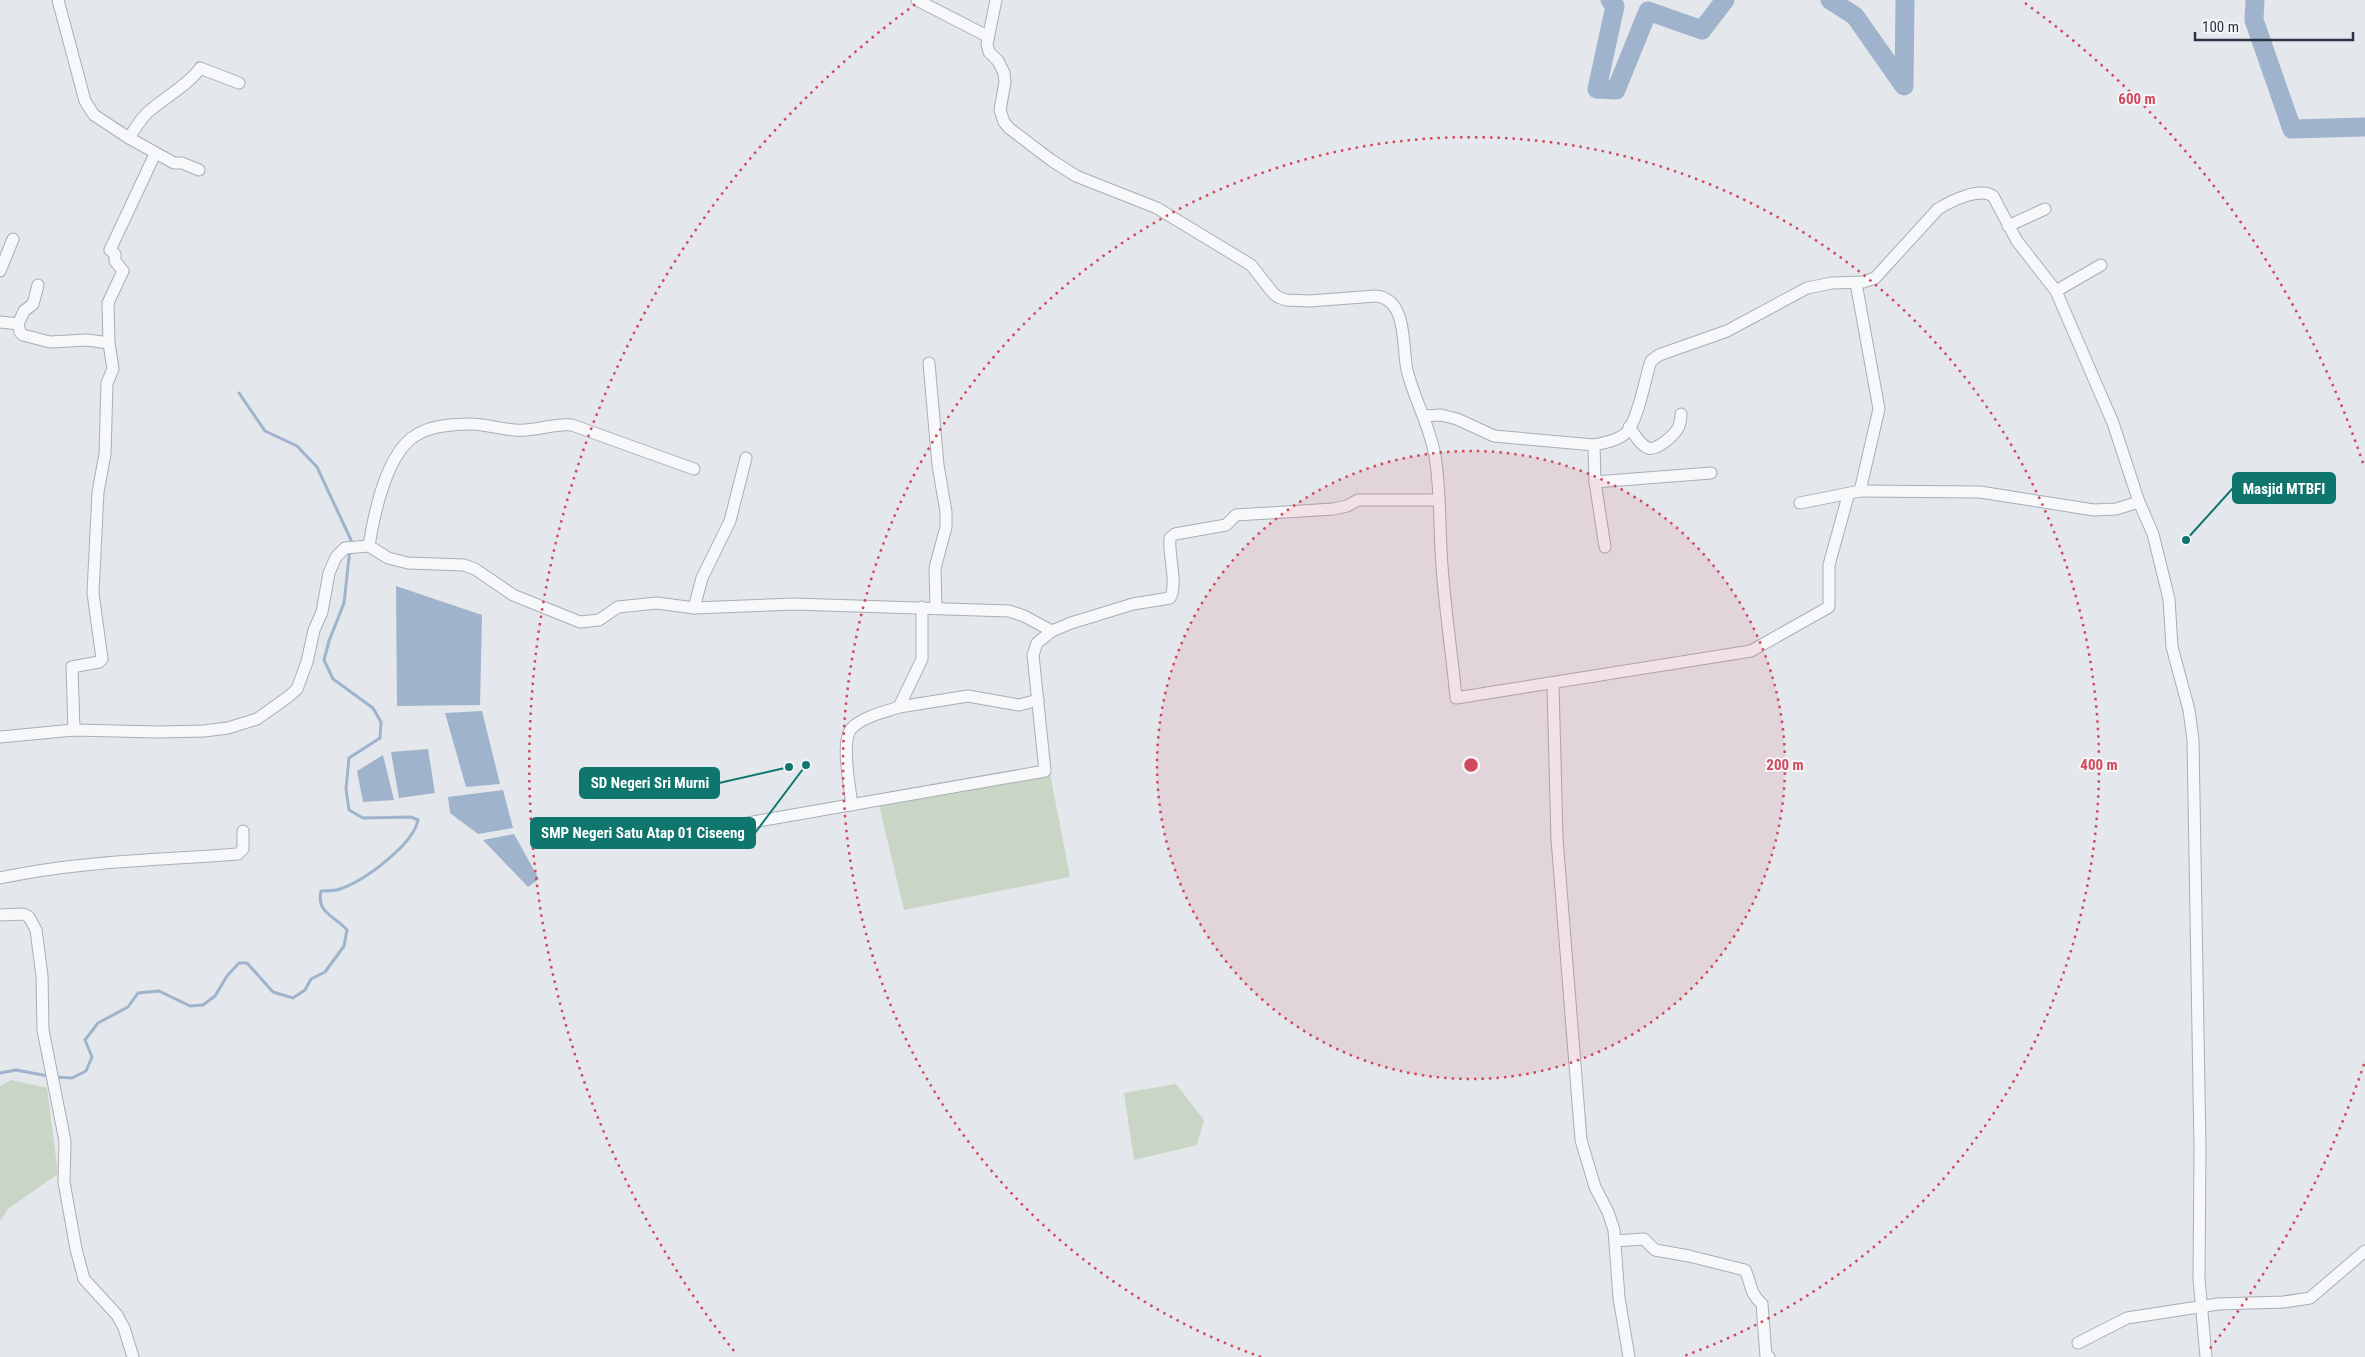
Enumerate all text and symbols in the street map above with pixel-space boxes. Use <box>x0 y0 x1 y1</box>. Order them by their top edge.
scale bar <box>2195 10 2352 42</box>
text: 100 m <box>2202 18 2239 36</box>
text: 600 m <box>2118 90 2156 108</box>
callout: Masjid MTBFI <box>2233 473 2335 503</box>
text: Masjid MTBFI <box>2243 480 2325 498</box>
centre of rings <box>1462 756 1480 774</box>
text: 200 m <box>1766 756 1804 774</box>
text: 400 m <box>2080 756 2118 774</box>
callout: SD Negeri Sri Murni <box>580 768 719 798</box>
text: SD Negeri Sri Murni <box>591 774 709 792</box>
callout: SMP Negeri Satu Atap 01 Ciseeng <box>531 818 755 848</box>
text: SMP Negeri Satu Atap 01 Ciseeng <box>541 824 745 842</box>

